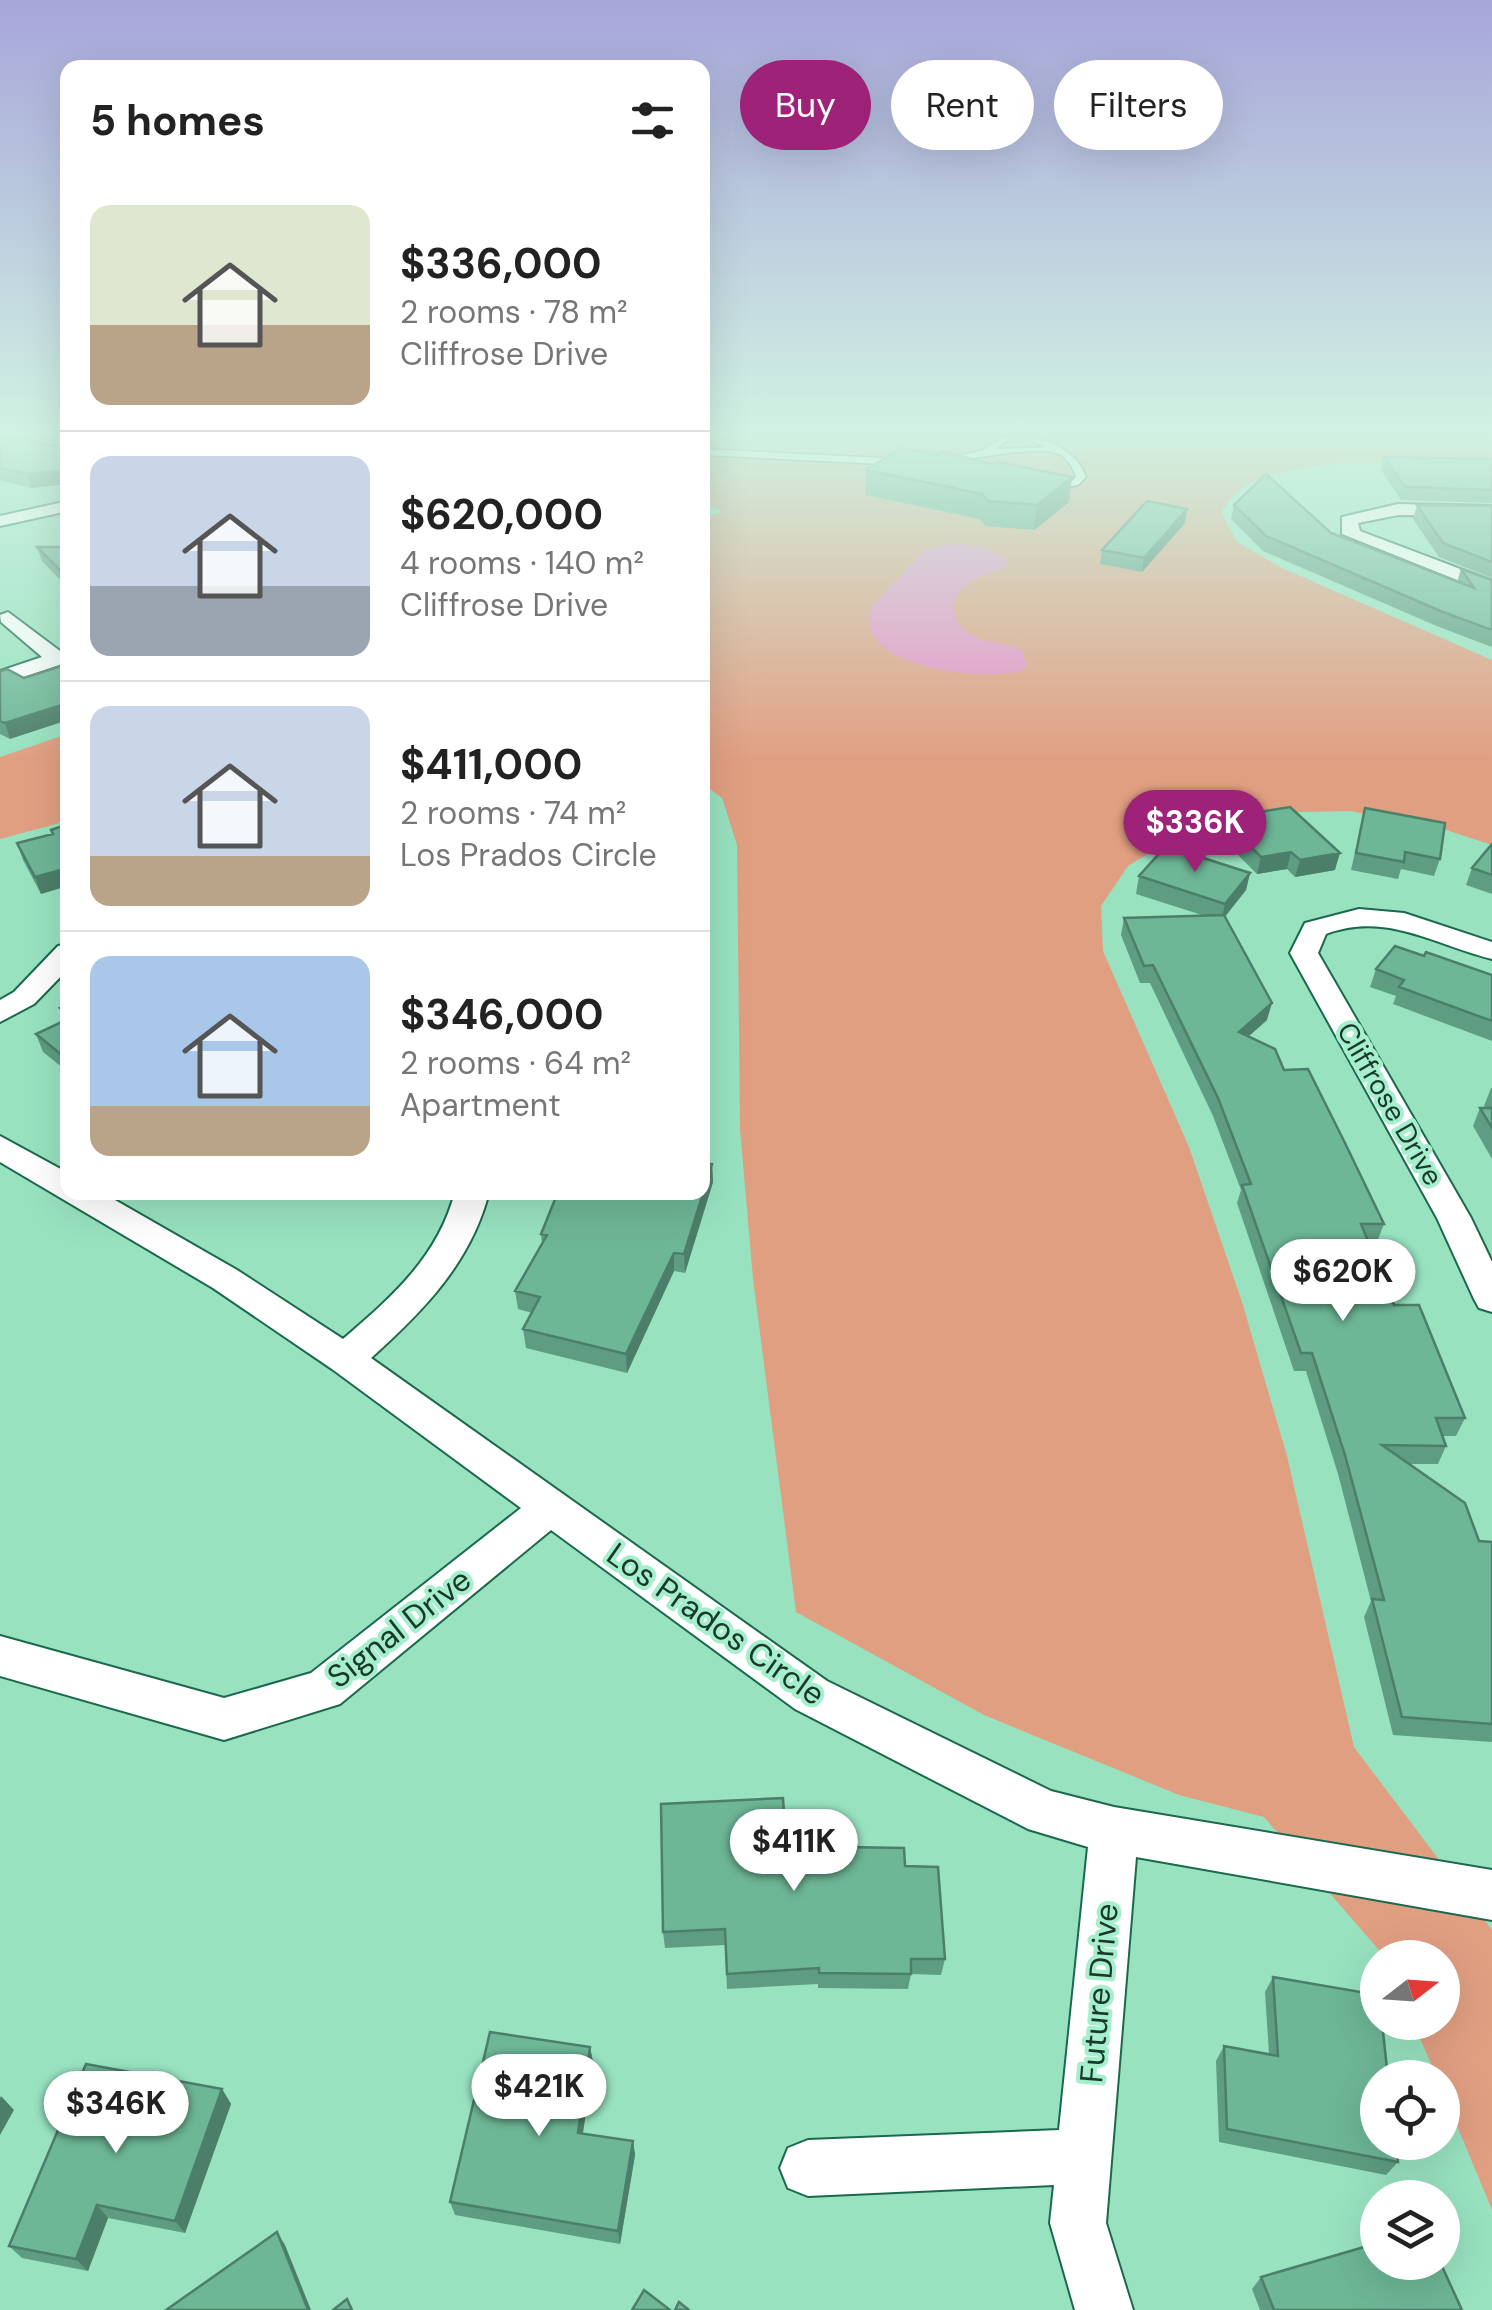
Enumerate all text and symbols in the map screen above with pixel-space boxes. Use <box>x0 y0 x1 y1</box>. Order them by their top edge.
chip: Buy <box>740 60 871 150</box>
chip: Rent <box>891 60 1034 150</box>
chip: Filters <box>1054 60 1223 150</box>
text: 5 homes <box>90 93 265 148</box>
icon: filters <box>625 93 680 148</box>
text: $336,000 <box>400 236 602 291</box>
icon: home <box>170 245 290 365</box>
text: 2 rooms · 78 m² <box>400 291 628 333</box>
text: Cliffrose Drive <box>400 333 608 375</box>
text: $620,000 <box>400 487 603 542</box>
icon: home <box>170 496 290 616</box>
text: 4 rooms · 140 m² <box>400 542 644 584</box>
text: Cliffrose Drive <box>400 584 608 626</box>
text: $411,000 <box>400 737 582 792</box>
icon: home <box>170 746 290 866</box>
pin: $336K <box>1125 790 1265 875</box>
text: 2 rooms · 74 m² <box>400 792 626 834</box>
text: $336K <box>1145 801 1245 843</box>
text: Los Prados Circle <box>400 834 657 876</box>
text: $346,000 <box>400 987 604 1042</box>
icon: home <box>170 996 290 1116</box>
street label: Cliffrose Drive <box>1328 1016 1452 1192</box>
text: 2 rooms · 64 m² <box>400 1042 631 1084</box>
text: Apartment <box>400 1084 561 1126</box>
pin: $620K <box>1273 1239 1413 1324</box>
text: $620K <box>1292 1250 1394 1292</box>
street label: Los Prados Circle <box>599 1533 833 1715</box>
street label: Signal Drive <box>319 1559 479 1697</box>
pin: $411K <box>724 1809 864 1894</box>
text: $411K <box>752 1820 836 1862</box>
street label: Future Drive <box>1070 1901 1128 2085</box>
north arrow <box>1360 1940 1460 2040</box>
map controls <box>1360 1940 1460 2280</box>
pin: $421K <box>469 2054 609 2139</box>
button: locate <box>1360 2060 1460 2160</box>
text: $421K <box>493 2065 585 2107</box>
pin: $346K <box>46 2071 186 2156</box>
text: $346K <box>66 2082 166 2124</box>
button: layers <box>1360 2180 1460 2280</box>

